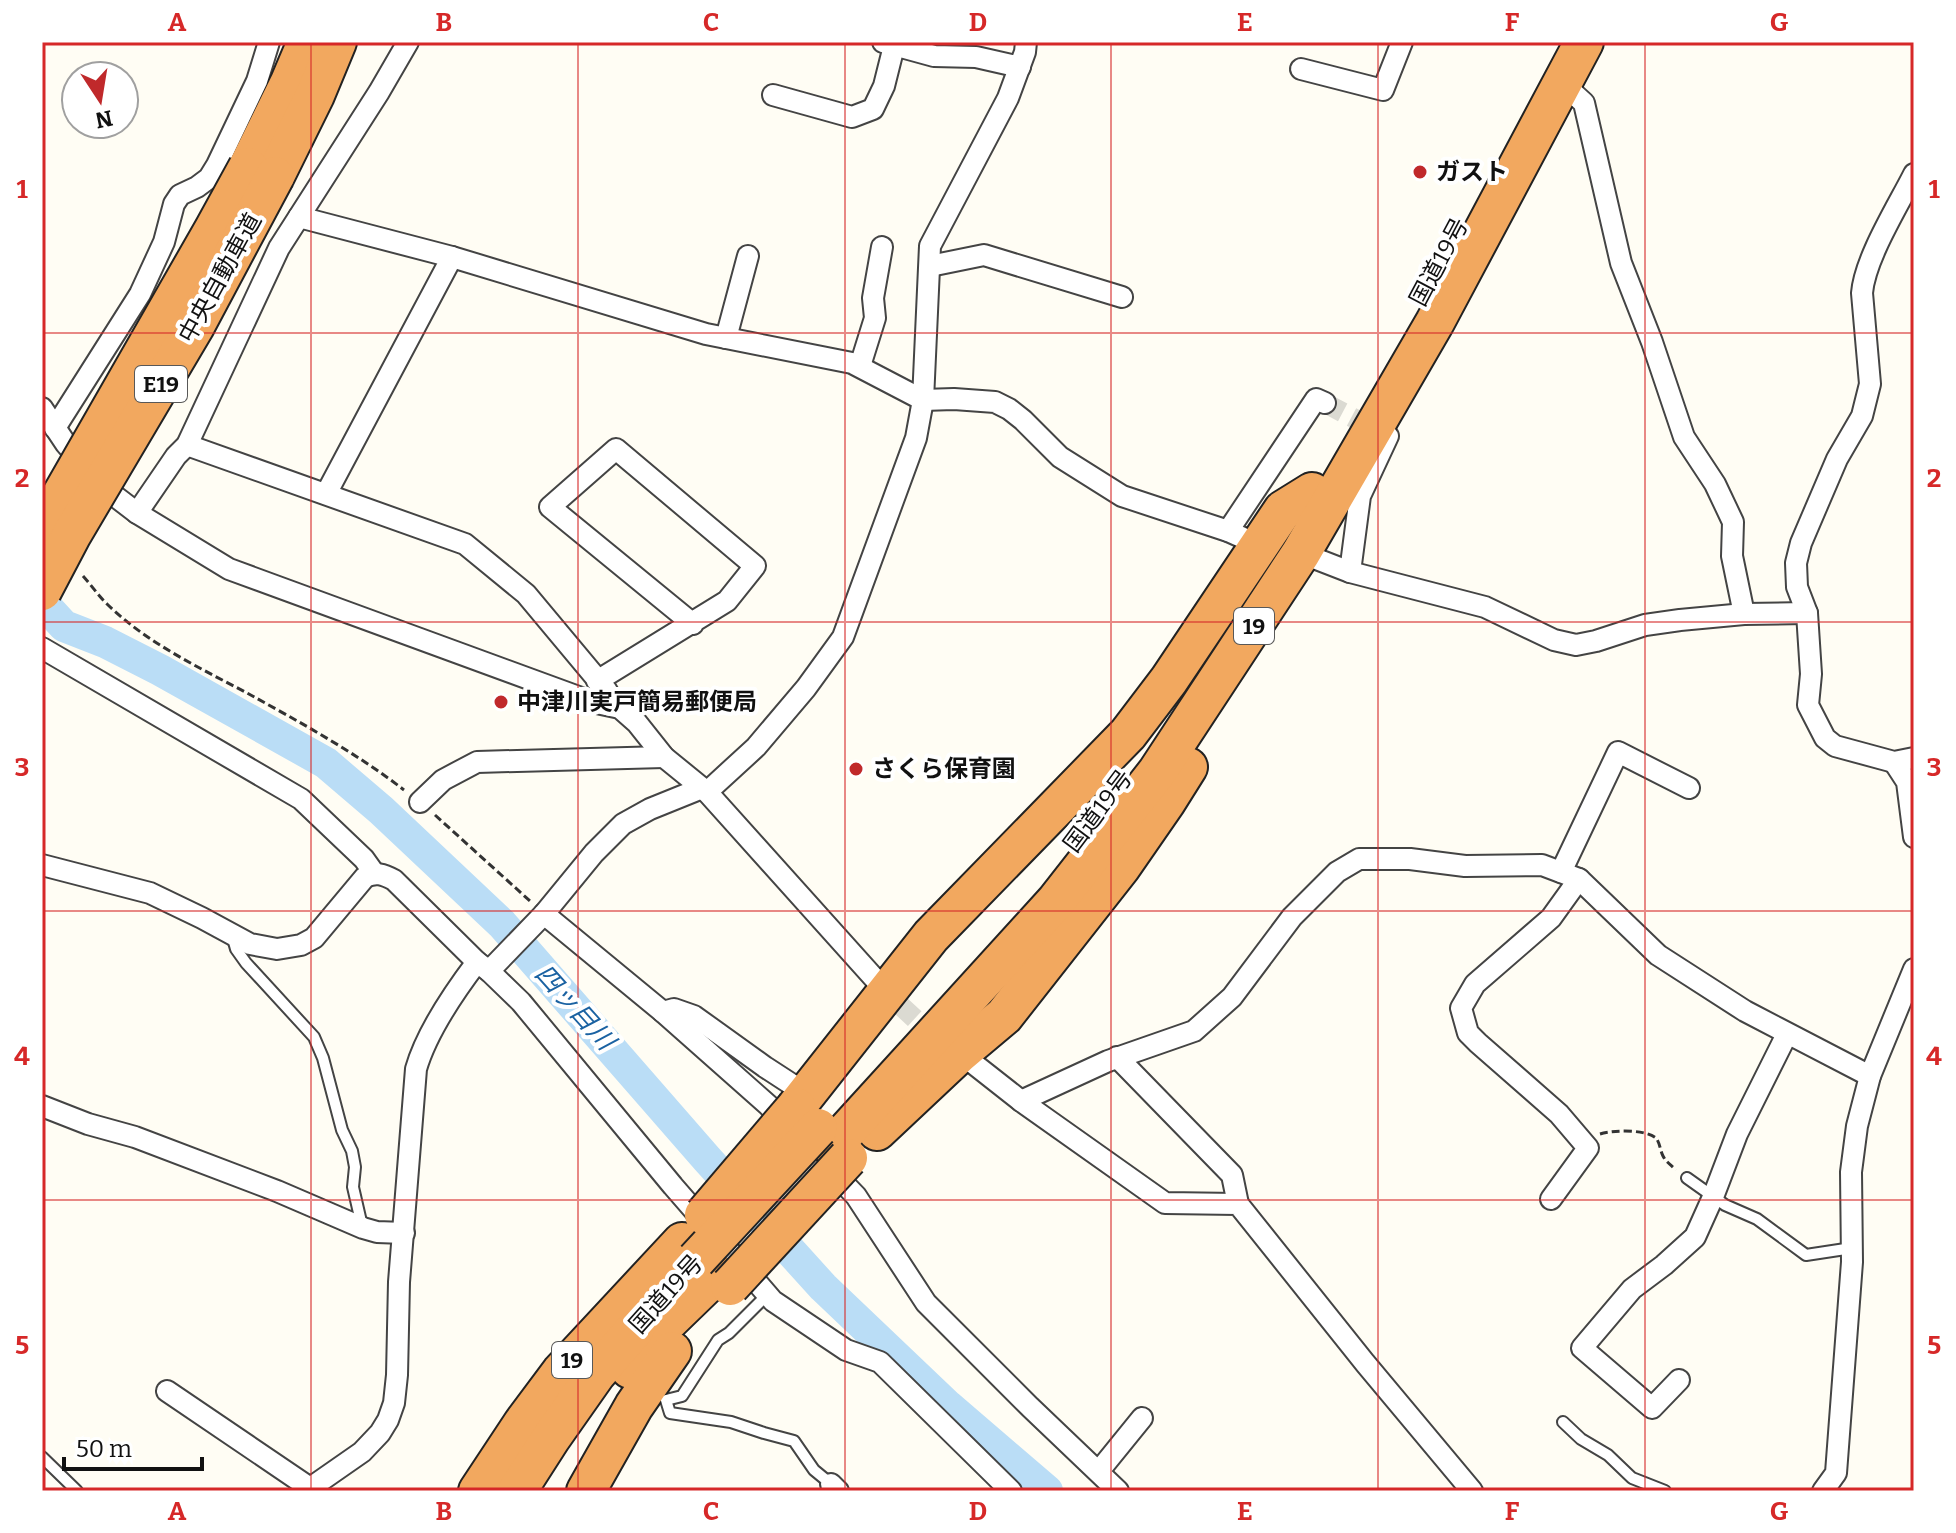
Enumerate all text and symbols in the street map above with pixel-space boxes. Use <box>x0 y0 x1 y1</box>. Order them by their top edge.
text: A <box>168 7 187 38</box>
text: B <box>436 7 452 38</box>
text: C <box>703 7 719 38</box>
text: D <box>969 7 987 38</box>
text: E <box>1237 7 1253 38</box>
text: F <box>1505 7 1520 38</box>
text: G <box>1770 7 1789 38</box>
north arrow <box>60 60 140 140</box>
text: N <box>93 104 115 134</box>
place label: ガスト <box>1436 158 1508 186</box>
marker: ガスト <box>1411 163 1429 181</box>
text: 1 <box>16 174 28 205</box>
text: 1 <box>1928 174 1940 205</box>
street label: 中央自動車道 <box>173 208 267 348</box>
street label: 国道19号 <box>1404 213 1474 311</box>
road number: E19 <box>135 366 187 402</box>
text: 2 <box>15 463 29 494</box>
text: 2 <box>1927 463 1941 494</box>
road number: 19 <box>1234 608 1274 644</box>
place label: 中津川実戸簡易郵便局 <box>517 688 757 716</box>
marker: 中津川実戸簡易郵便局 <box>492 693 510 711</box>
text: 3 <box>15 752 29 783</box>
text: 3 <box>1927 752 1941 783</box>
place label: さくら保育園 <box>872 755 1016 783</box>
marker: さくら保育園 <box>847 760 865 778</box>
street label: 国道19号 <box>1058 764 1138 858</box>
water label: 四ッ目川 <box>528 958 623 1059</box>
text: 4 <box>14 1041 30 1072</box>
text: 4 <box>1926 1041 1942 1072</box>
street label: 国道19号 <box>624 1249 708 1339</box>
text: 5 <box>15 1330 29 1361</box>
text: 5 <box>1927 1330 1941 1361</box>
road number: 19 <box>552 1342 592 1378</box>
scale bar <box>64 1421 202 1471</box>
text: 50 m <box>76 1435 132 1463</box>
text: A <box>168 1496 187 1527</box>
text: B <box>436 1496 452 1527</box>
text: C <box>703 1496 719 1527</box>
text: D <box>969 1496 987 1527</box>
text: E <box>1237 1496 1253 1527</box>
text: F <box>1505 1496 1520 1527</box>
text: G <box>1770 1496 1789 1527</box>

